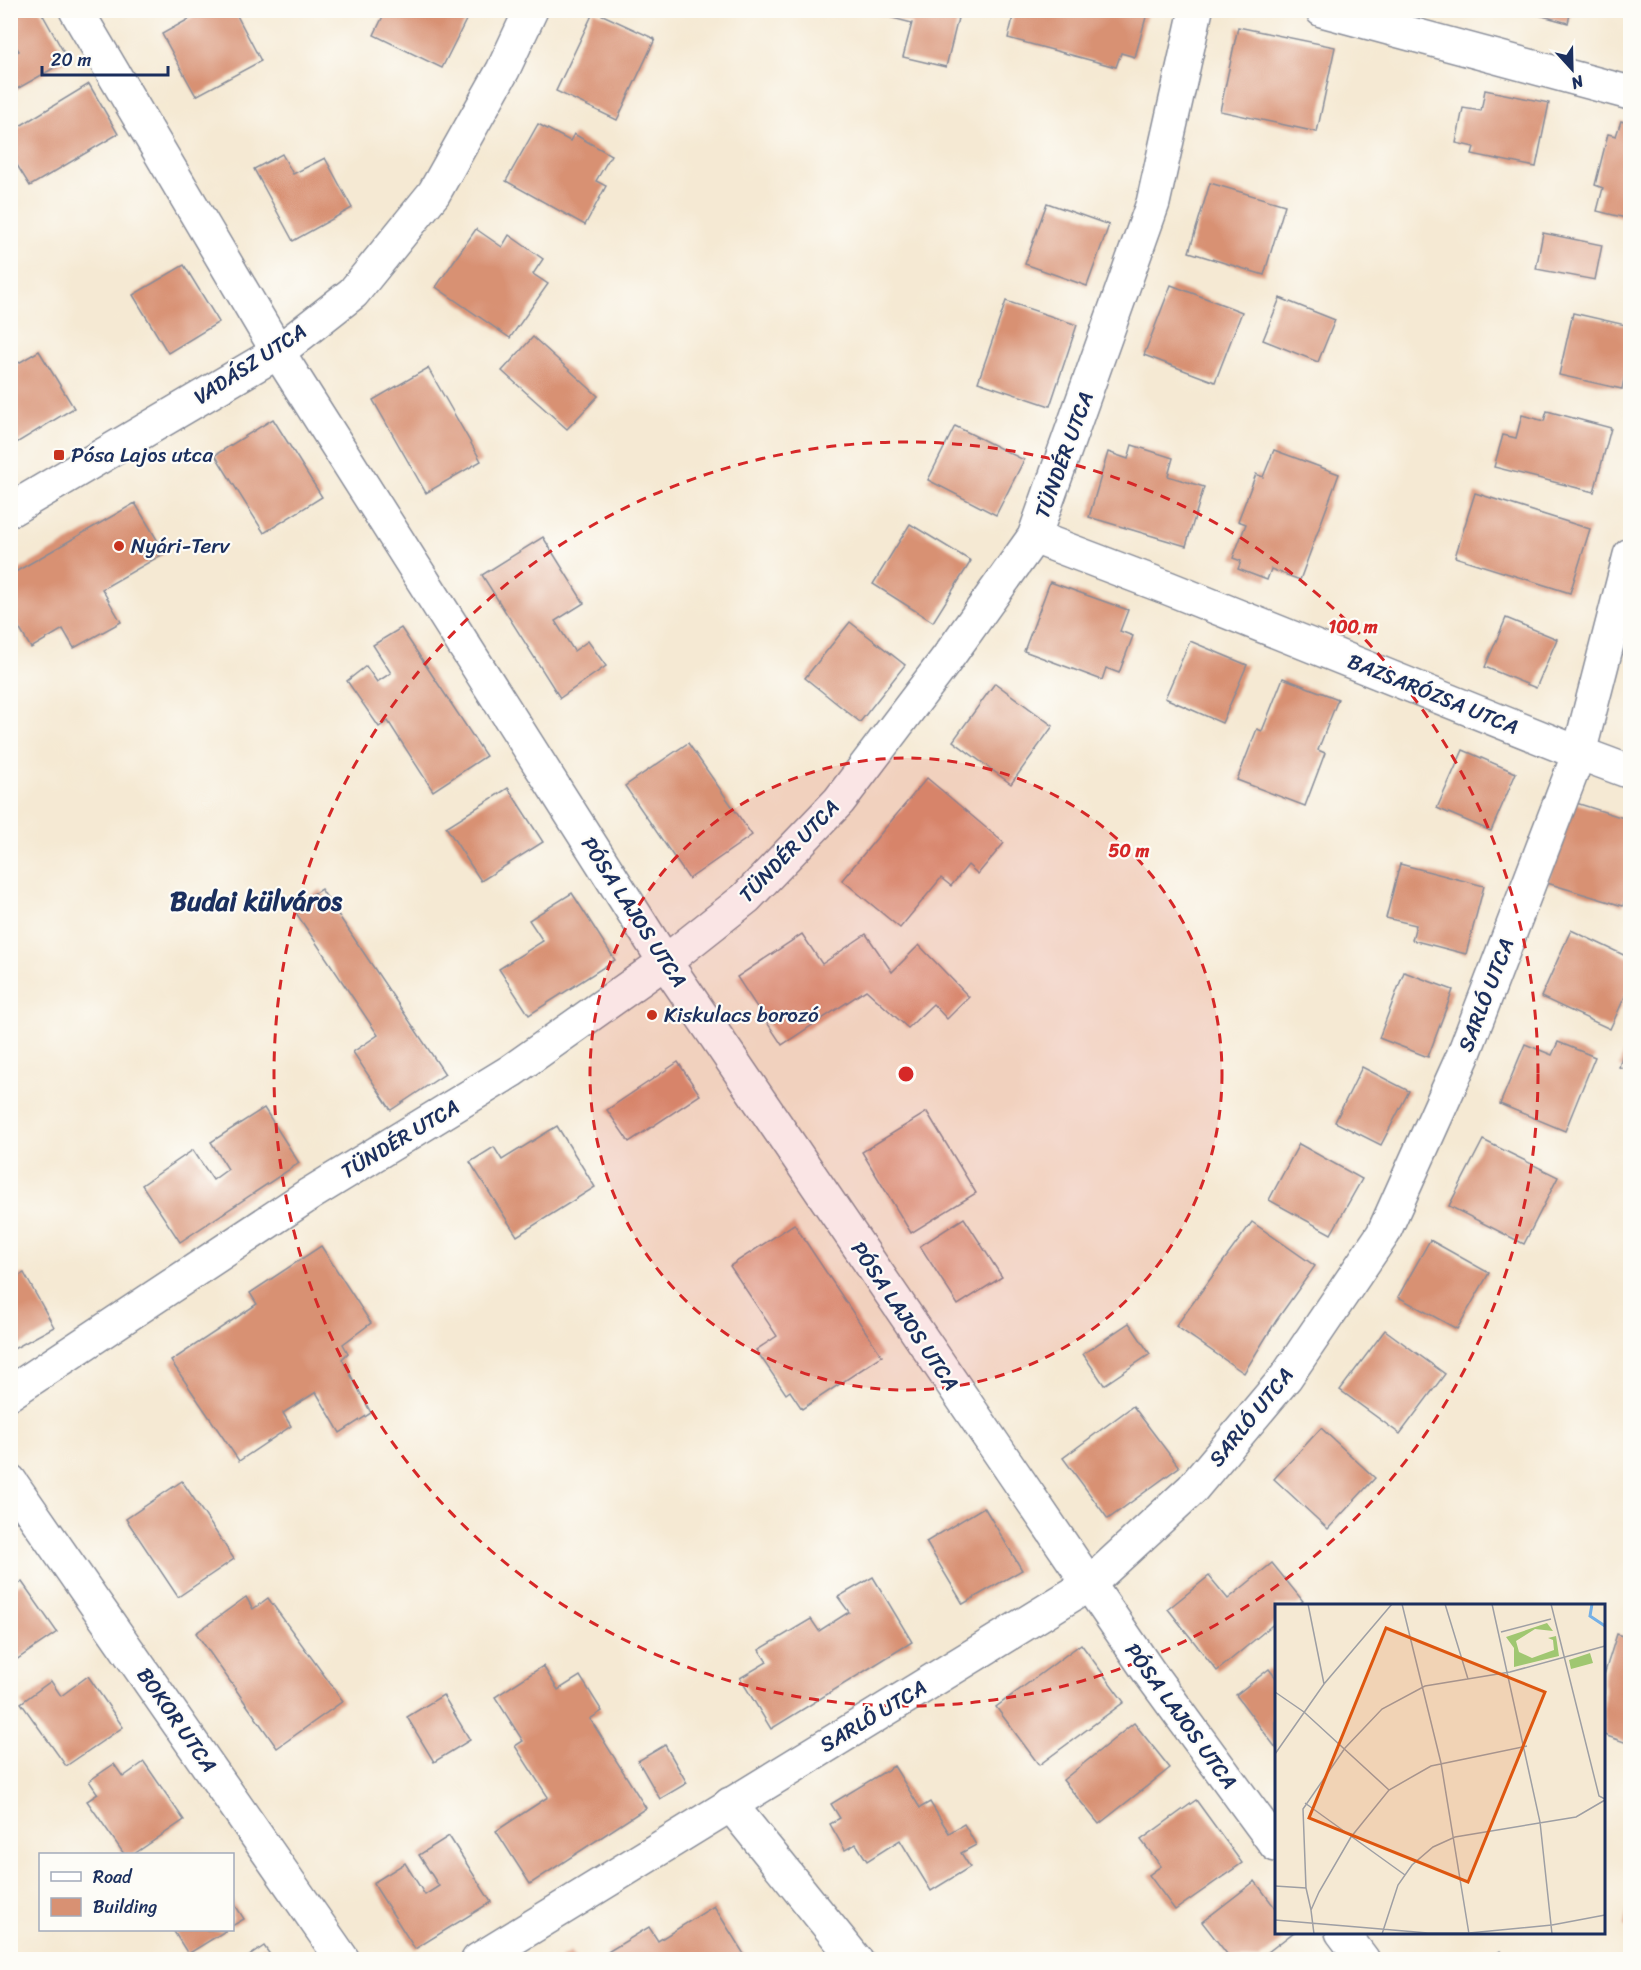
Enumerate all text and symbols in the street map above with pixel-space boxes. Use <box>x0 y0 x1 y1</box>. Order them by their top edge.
scale bar <box>42 39 168 77</box>
north arrow <box>1542 39 1602 99</box>
text: 20 m <box>51 44 91 76</box>
text: N <box>1566 67 1589 98</box>
street label: VADÁSZ UTCA <box>186 313 314 415</box>
street label: TÜNDÉR UTCA <box>1023 386 1105 524</box>
place label: Pósa Lajos utca <box>71 436 214 474</box>
marker: Pósa Lajos utca <box>52 448 66 462</box>
place label: Nyári-Terv <box>131 527 231 565</box>
marker: Nyári-Terv <box>112 539 126 553</box>
text: 100 m <box>1329 611 1378 643</box>
street label: BAZSARÓZSA UTCA <box>1342 642 1524 746</box>
street label: TÜNDÉR UTCA <box>729 790 849 912</box>
street label: PÓSA LAJOS UTCA <box>571 829 697 995</box>
text: 50 m <box>1109 835 1150 867</box>
district label: Budai külváros <box>170 877 343 925</box>
street label: SARLÓ UTCA <box>1447 932 1525 1058</box>
place label: Kiskulacs borozó <box>664 996 819 1034</box>
marker: Kiskulacs borozó <box>645 1008 659 1022</box>
centre of rings <box>896 1064 916 1084</box>
street label: TÜNDÉR UTCA <box>333 1088 467 1190</box>
street label: PÓSA LAJOS UTCA <box>841 1233 969 1399</box>
street label: SARLÓ UTCA <box>1199 1359 1303 1475</box>
inset map <box>1275 1604 1605 1934</box>
street label: PÓSA LAJOS UTCA <box>1114 1634 1248 1798</box>
street label: BOKOR UTCA <box>126 1659 228 1781</box>
street label: SARLÓ UTCA <box>812 1669 934 1763</box>
legend <box>39 1853 234 1931</box>
text: Road <box>93 1861 133 1893</box>
text: Building <box>93 1891 157 1923</box>

